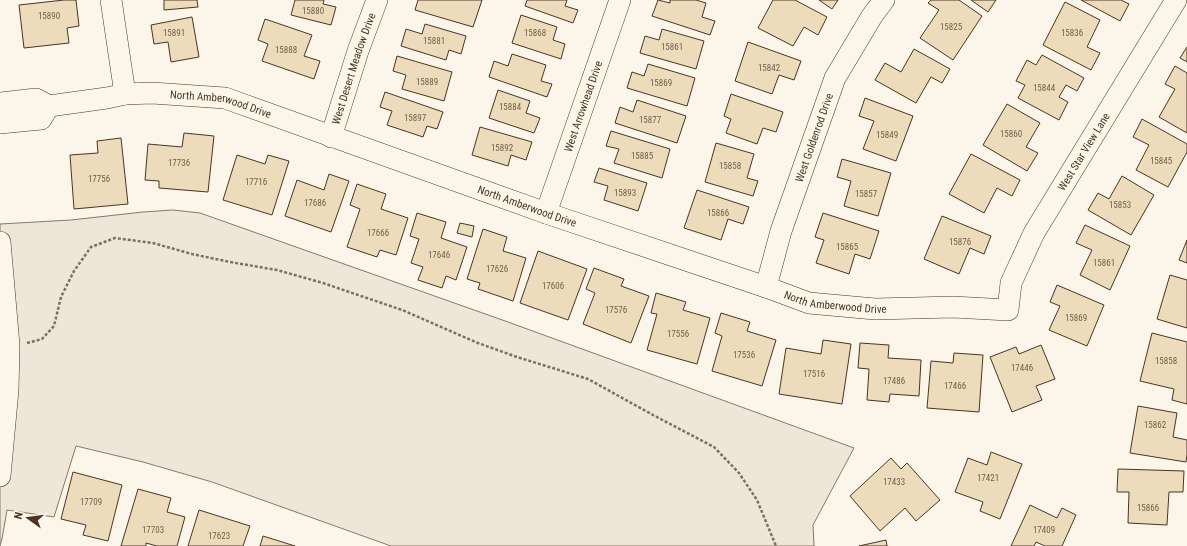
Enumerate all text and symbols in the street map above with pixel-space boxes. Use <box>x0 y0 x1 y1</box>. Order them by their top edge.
house number: 15880 <box>302 6 324 16</box>
house number: 15890 <box>38 11 60 21</box>
street label: West Desert Meadow Drive <box>329 11 378 126</box>
house number: 15825 <box>940 22 963 32</box>
house number: 15891 <box>163 28 185 38</box>
house number: 15868 <box>524 28 546 38</box>
house number: 15836 <box>1061 28 1083 38</box>
house number: 15881 <box>423 36 445 46</box>
house number: 15861 <box>661 42 683 52</box>
house number: 15888 <box>275 45 297 55</box>
street label: West Arrowhead Drive <box>561 59 605 154</box>
house number: 15842 <box>758 63 781 73</box>
house number: 15889 <box>416 77 438 87</box>
house number: 15869 <box>650 78 672 88</box>
house number: 15844 <box>1033 83 1056 93</box>
street label: North Amberwood Drive <box>170 88 273 121</box>
street label: West Goldenrod Drive <box>792 91 836 184</box>
house number: 15884 <box>499 102 522 112</box>
street label: West Star View Lane <box>1055 110 1112 193</box>
house number: 15897 <box>404 113 427 123</box>
house number: 15877 <box>639 115 662 125</box>
house number: 15860 <box>1000 129 1022 139</box>
house number: 15849 <box>876 130 898 140</box>
house number: 15892 <box>491 143 514 153</box>
house number: 15885 <box>631 151 654 161</box>
house number: 15845 <box>1150 156 1173 166</box>
house number: 17736 <box>168 158 190 168</box>
house number: 15858 <box>719 161 741 171</box>
house number: 17756 <box>88 174 110 184</box>
house number: 17716 <box>245 177 267 187</box>
street label: North Amberwood Drive <box>476 183 578 229</box>
house number: 15893 <box>614 188 636 198</box>
house number: 15857 <box>855 189 878 199</box>
house number: 17686 <box>304 198 326 208</box>
house number: 15853 <box>1109 200 1131 210</box>
house number: 15866 <box>707 208 729 218</box>
house number: 17666 <box>367 228 389 238</box>
house number: 15876 <box>949 237 971 247</box>
house number: 15865 <box>836 242 859 252</box>
house number: 17646 <box>428 250 450 260</box>
house number: 15861 <box>1093 258 1115 268</box>
house number: 17626 <box>486 264 508 274</box>
house number: 17606 <box>542 281 564 291</box>
street label: North Amberwood Drive <box>782 288 887 316</box>
house number: 17576 <box>605 305 627 315</box>
house number: 15869 <box>1065 313 1087 323</box>
house number: 17556 <box>667 329 689 339</box>
house number: 17536 <box>733 350 755 360</box>
house number: 15858 <box>1155 356 1177 366</box>
house number: 17446 <box>1011 363 1033 373</box>
house number: 17516 <box>803 369 825 379</box>
house number: 17486 <box>883 376 905 386</box>
house number: 17466 <box>944 381 966 391</box>
house number: 15862 <box>1144 420 1167 430</box>
house number: 17421 <box>977 473 999 483</box>
house number: 17433 <box>883 477 905 487</box>
house number: 17709 <box>80 497 102 507</box>
north arrow <box>8 498 48 538</box>
house number: 15866 <box>1137 503 1159 513</box>
text: N <box>12 511 26 521</box>
house number: 17703 <box>142 525 164 535</box>
house number: 17409 <box>1033 525 1055 535</box>
house number: 17623 <box>208 531 230 541</box>

